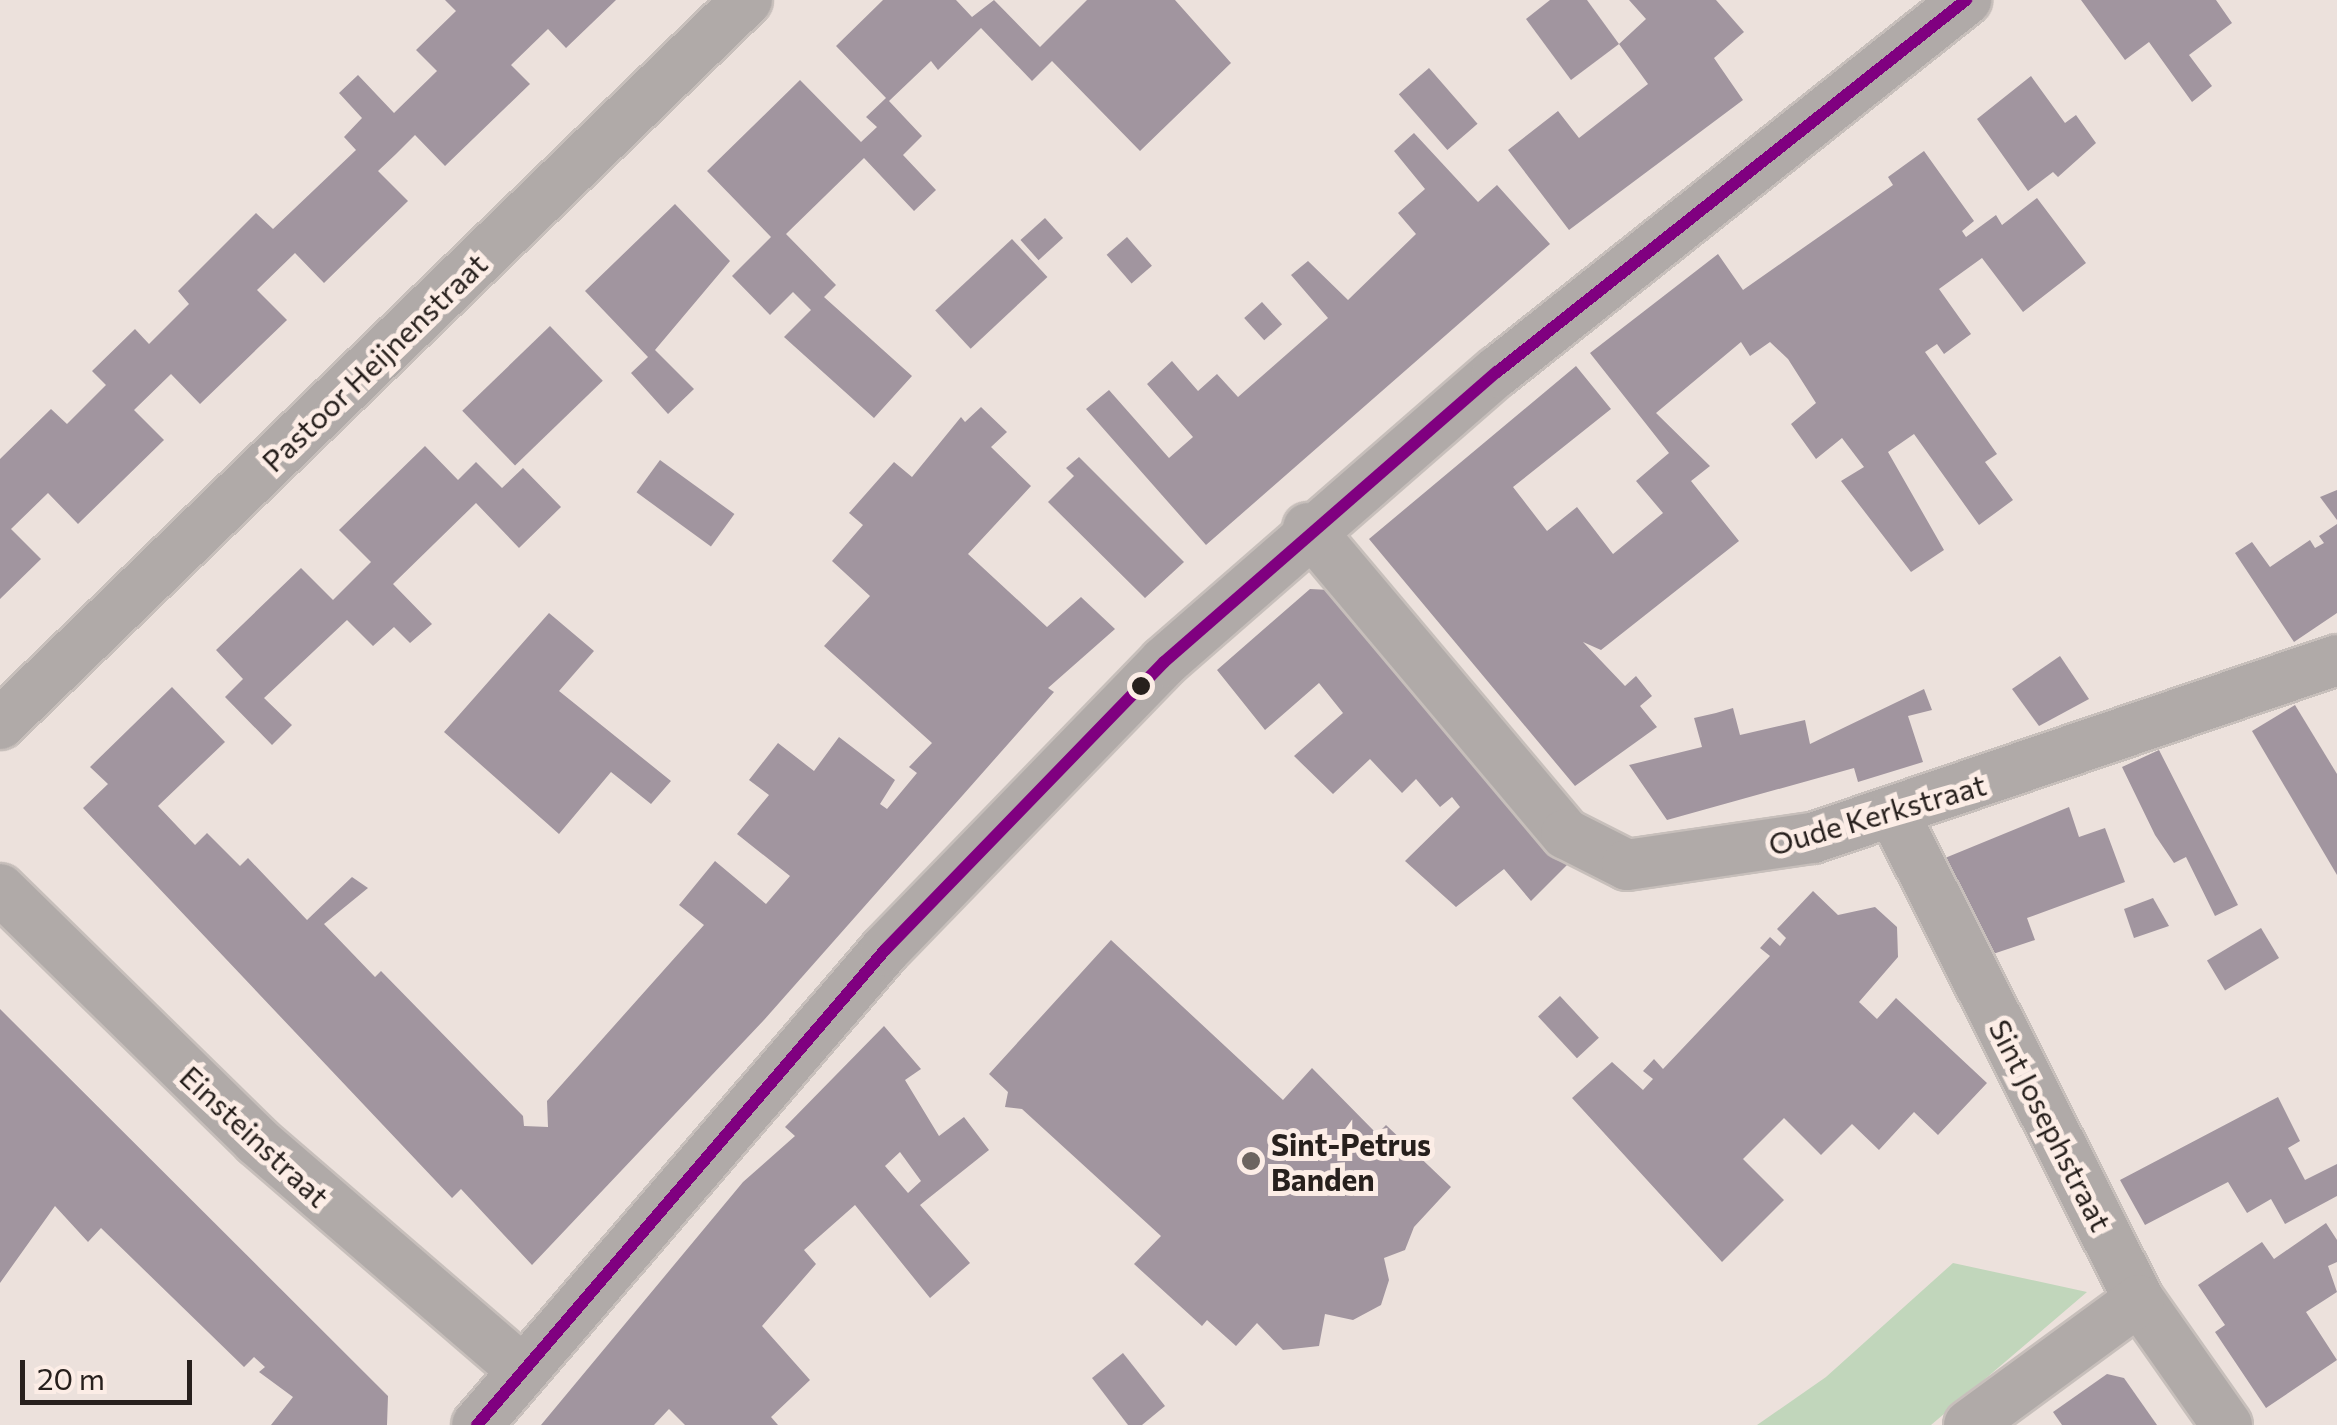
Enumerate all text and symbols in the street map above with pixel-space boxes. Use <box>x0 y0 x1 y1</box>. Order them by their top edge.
street label: Pastoor Heijnenstraat <box>254 245 494 479</box>
unlabelled marker <box>1131 676 1151 696</box>
street label: Oude Kerkstraat <box>1764 766 1990 862</box>
street label: Sint Josephstraat <box>1982 1013 2120 1237</box>
street label: Einsteinstraat <box>173 1058 337 1214</box>
place label: Sint-Petrus Banden <box>1271 1126 1431 1196</box>
marker: Sint-Petrus Banden <box>1240 1150 1262 1172</box>
scale bar <box>25 1340 198 1402</box>
text: 20 m <box>37 1359 105 1396</box>

